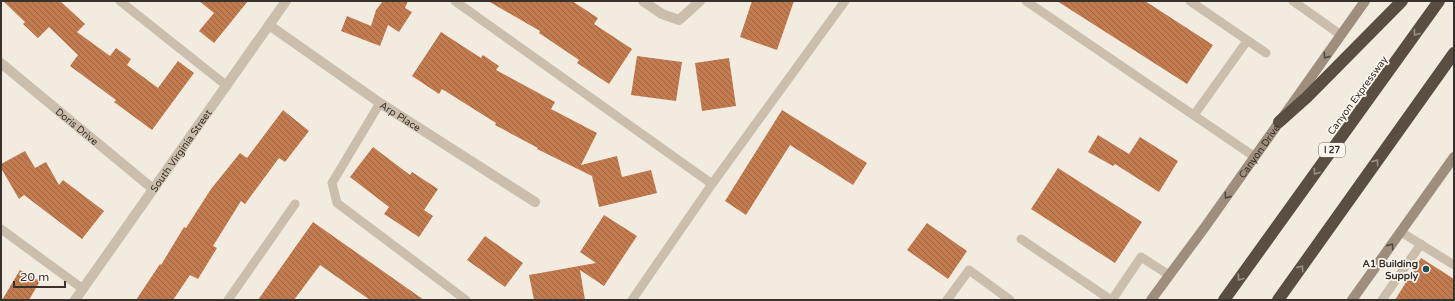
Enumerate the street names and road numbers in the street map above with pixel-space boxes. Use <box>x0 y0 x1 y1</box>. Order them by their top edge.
street label: Canyon Expressway <box>1325 53 1391 137</box>
street label: Arp Place <box>377 100 423 135</box>
street label: Doris Drive <box>53 106 101 148</box>
street label: South Virginia Street <box>148 107 215 195</box>
street label: Canyon Drive <box>1236 122 1283 181</box>
road number: I 27 <box>1319 143 1345 157</box>

